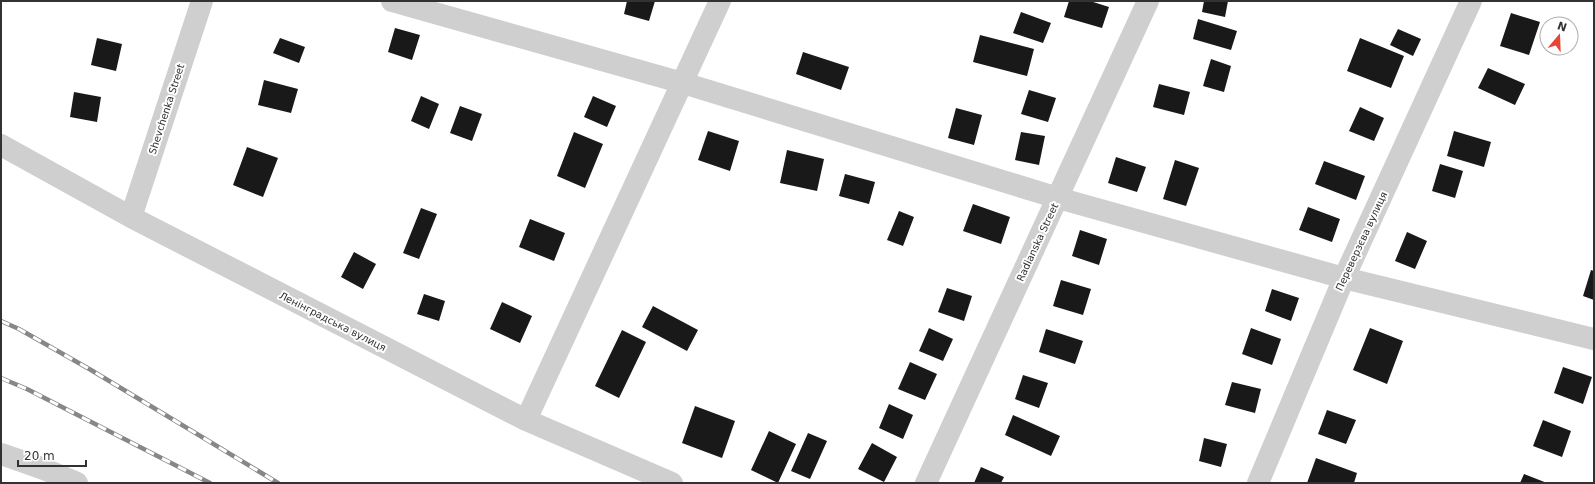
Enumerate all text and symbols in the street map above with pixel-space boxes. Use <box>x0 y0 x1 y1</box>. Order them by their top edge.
north arrow <box>1539 16 1579 56</box>
text: N <box>1556 19 1569 35</box>
street label: Shevchenka Street <box>147 62 186 156</box>
street label: Переверзєва вулиця <box>1334 190 1389 293</box>
street label: Radianska Street <box>1015 201 1060 283</box>
street label: Ленінградська вулиця <box>278 290 388 353</box>
scale bar <box>18 442 86 468</box>
text: 20 m <box>24 449 55 463</box>

